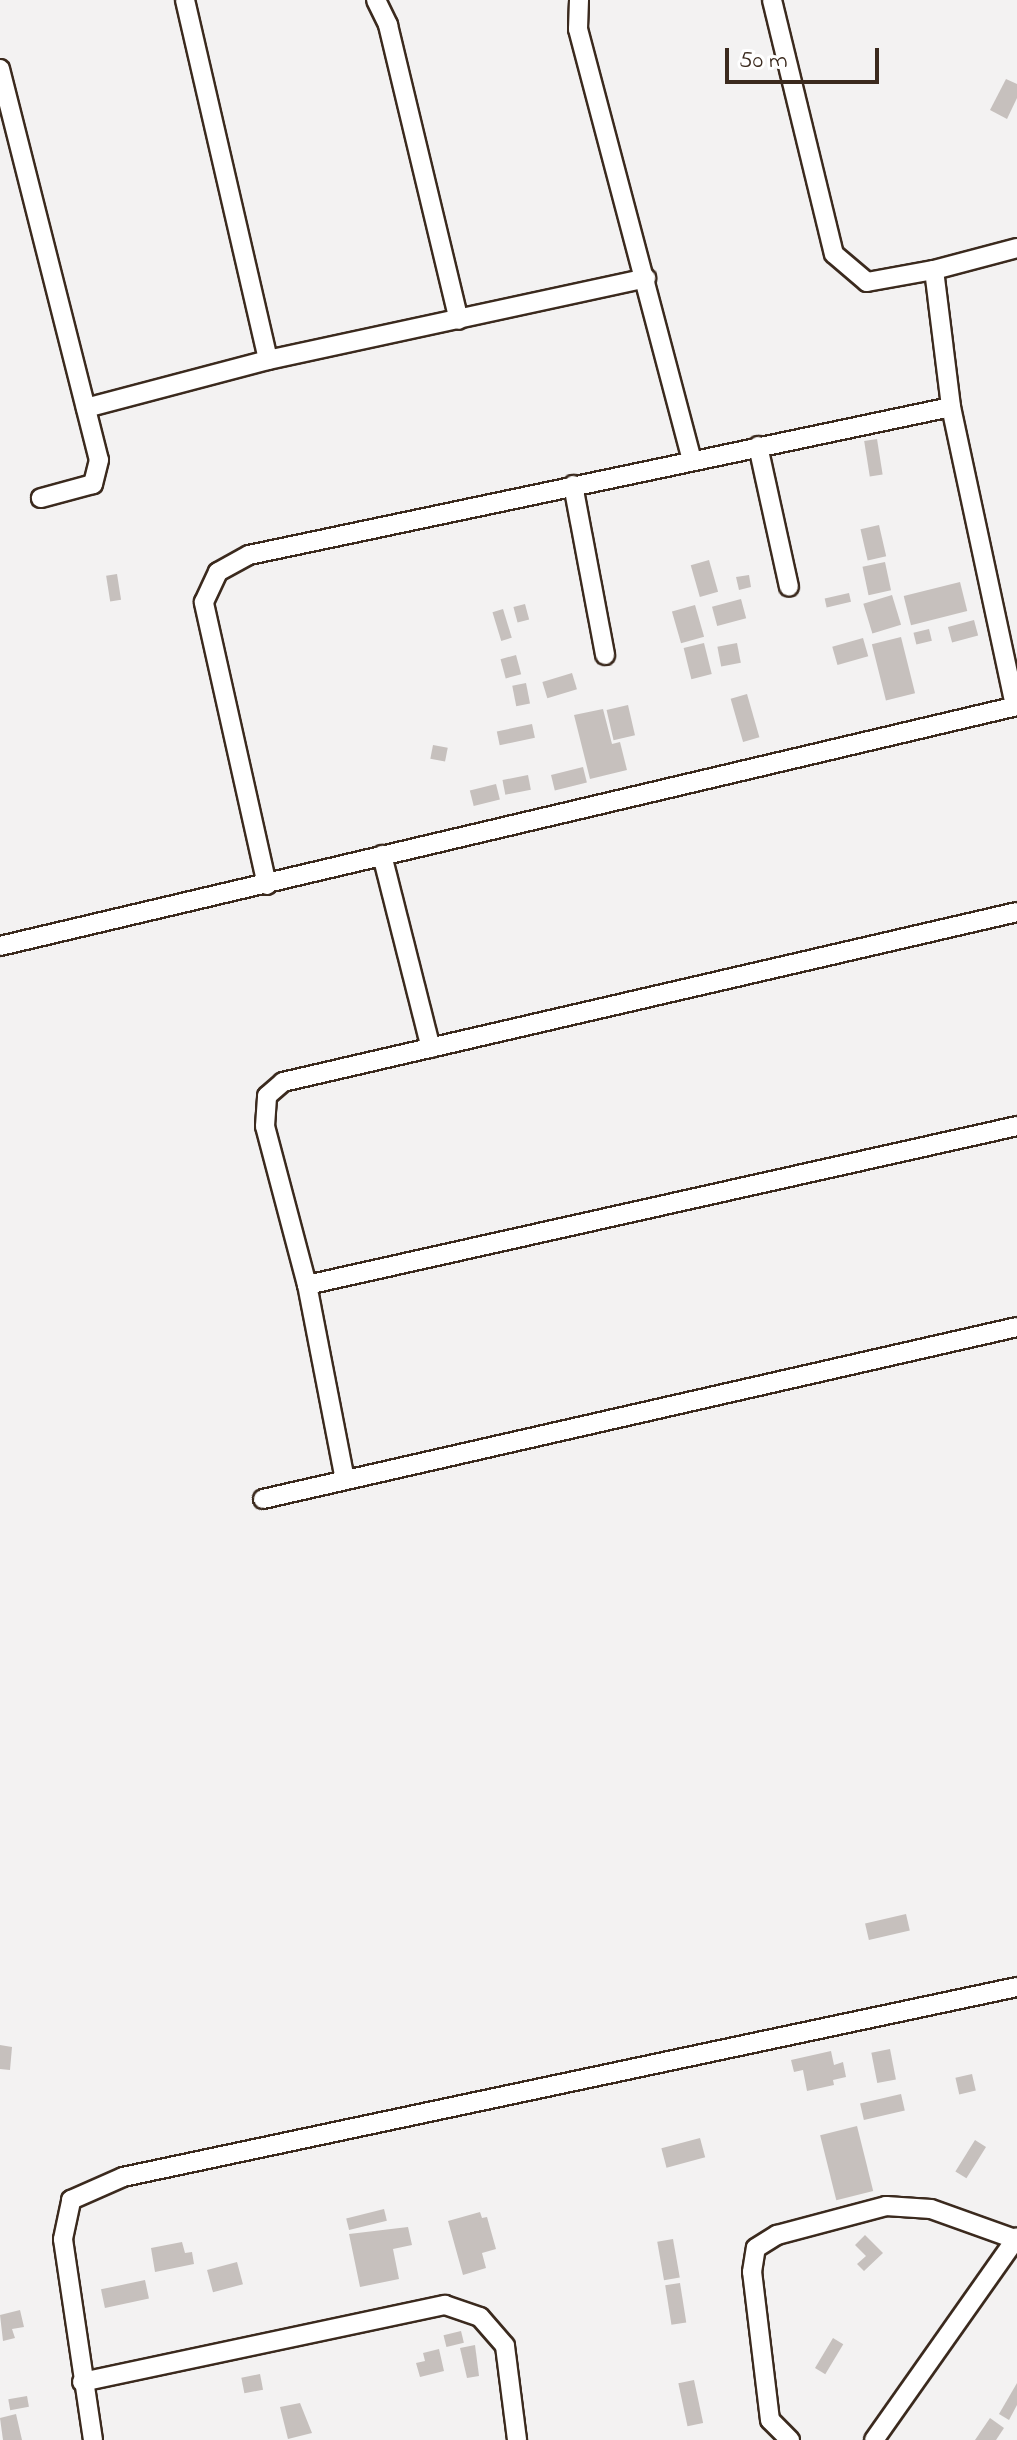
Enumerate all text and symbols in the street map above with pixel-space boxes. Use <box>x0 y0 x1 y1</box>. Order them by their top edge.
scale bar <box>729 32 883 82</box>
text: 50 m <box>739 44 788 79</box>

